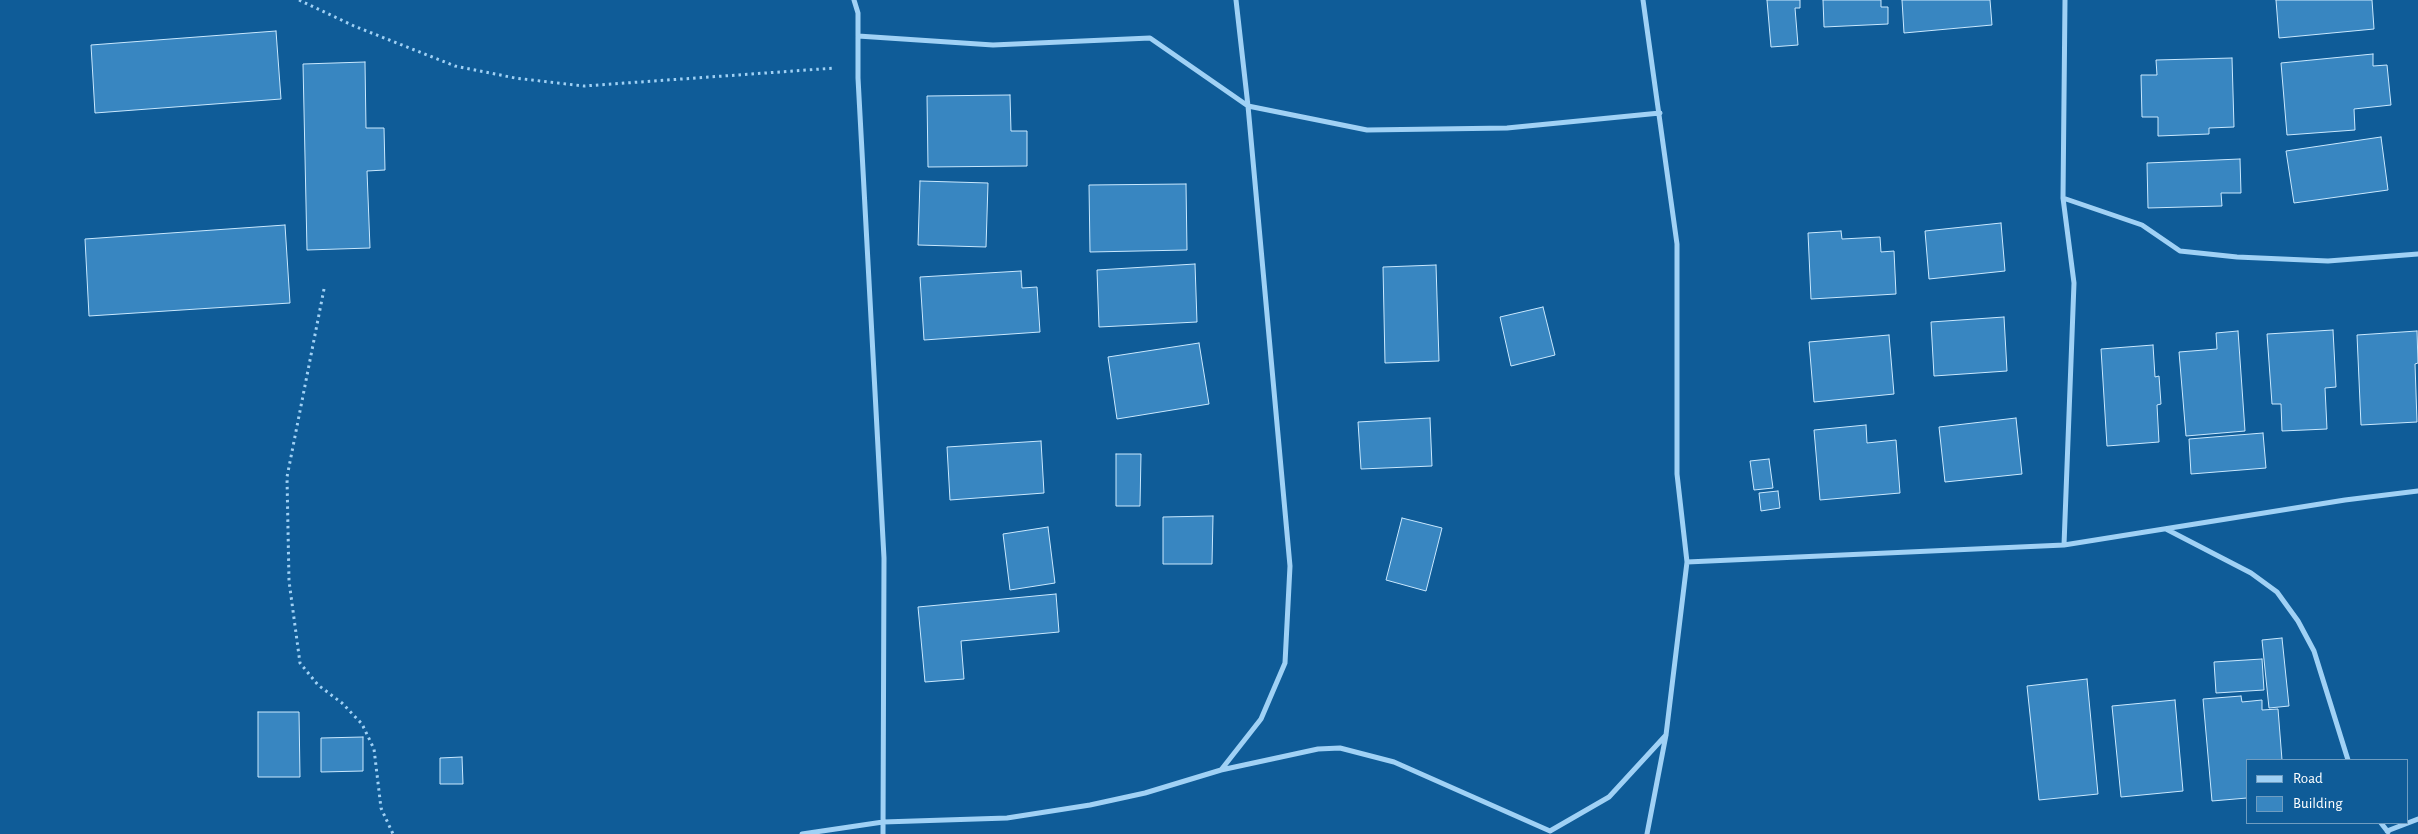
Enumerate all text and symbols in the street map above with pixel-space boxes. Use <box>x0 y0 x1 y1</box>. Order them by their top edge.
legend <box>2246 759 2408 824</box>
text: Road <box>2293 771 2323 786</box>
text: Building <box>2293 796 2343 811</box>

